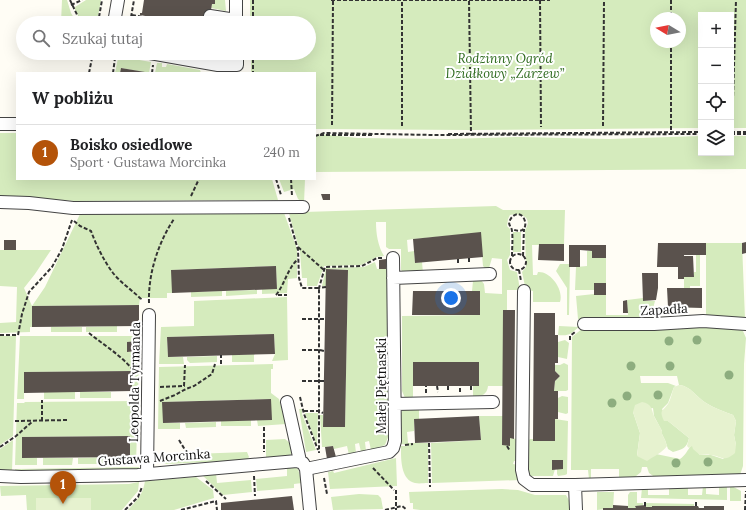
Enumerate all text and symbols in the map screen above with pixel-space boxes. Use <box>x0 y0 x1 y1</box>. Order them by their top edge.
north arrow <box>650 12 686 48</box>
map controls <box>698 12 734 156</box>
button: + <box>698 12 734 48</box>
search box <box>16 16 316 60</box>
icon: search <box>30 27 52 49</box>
text: Szukaj tutaj <box>62 29 143 48</box>
button: − <box>698 48 734 84</box>
park label: Rodzinny Ogród Działkowy „Zarzew” <box>446 50 565 82</box>
button: locate <box>698 84 734 120</box>
text: W pobliżu <box>32 87 113 109</box>
button: layers <box>698 120 734 156</box>
text: Boisko osiedlowe <box>70 135 192 154</box>
text: 1 <box>42 144 48 161</box>
text: 240 m <box>263 144 300 161</box>
text: Sport · Gustawa Morcinka <box>70 154 226 171</box>
your location <box>441 288 461 308</box>
street label: Zapadła <box>640 300 688 319</box>
street label: Leopolda Tyrmanda <box>125 321 144 442</box>
street label: Małej Piętnastki <box>373 338 390 434</box>
street label: Gustawa Morcinka <box>97 445 211 470</box>
pin: 1 <box>50 471 76 504</box>

